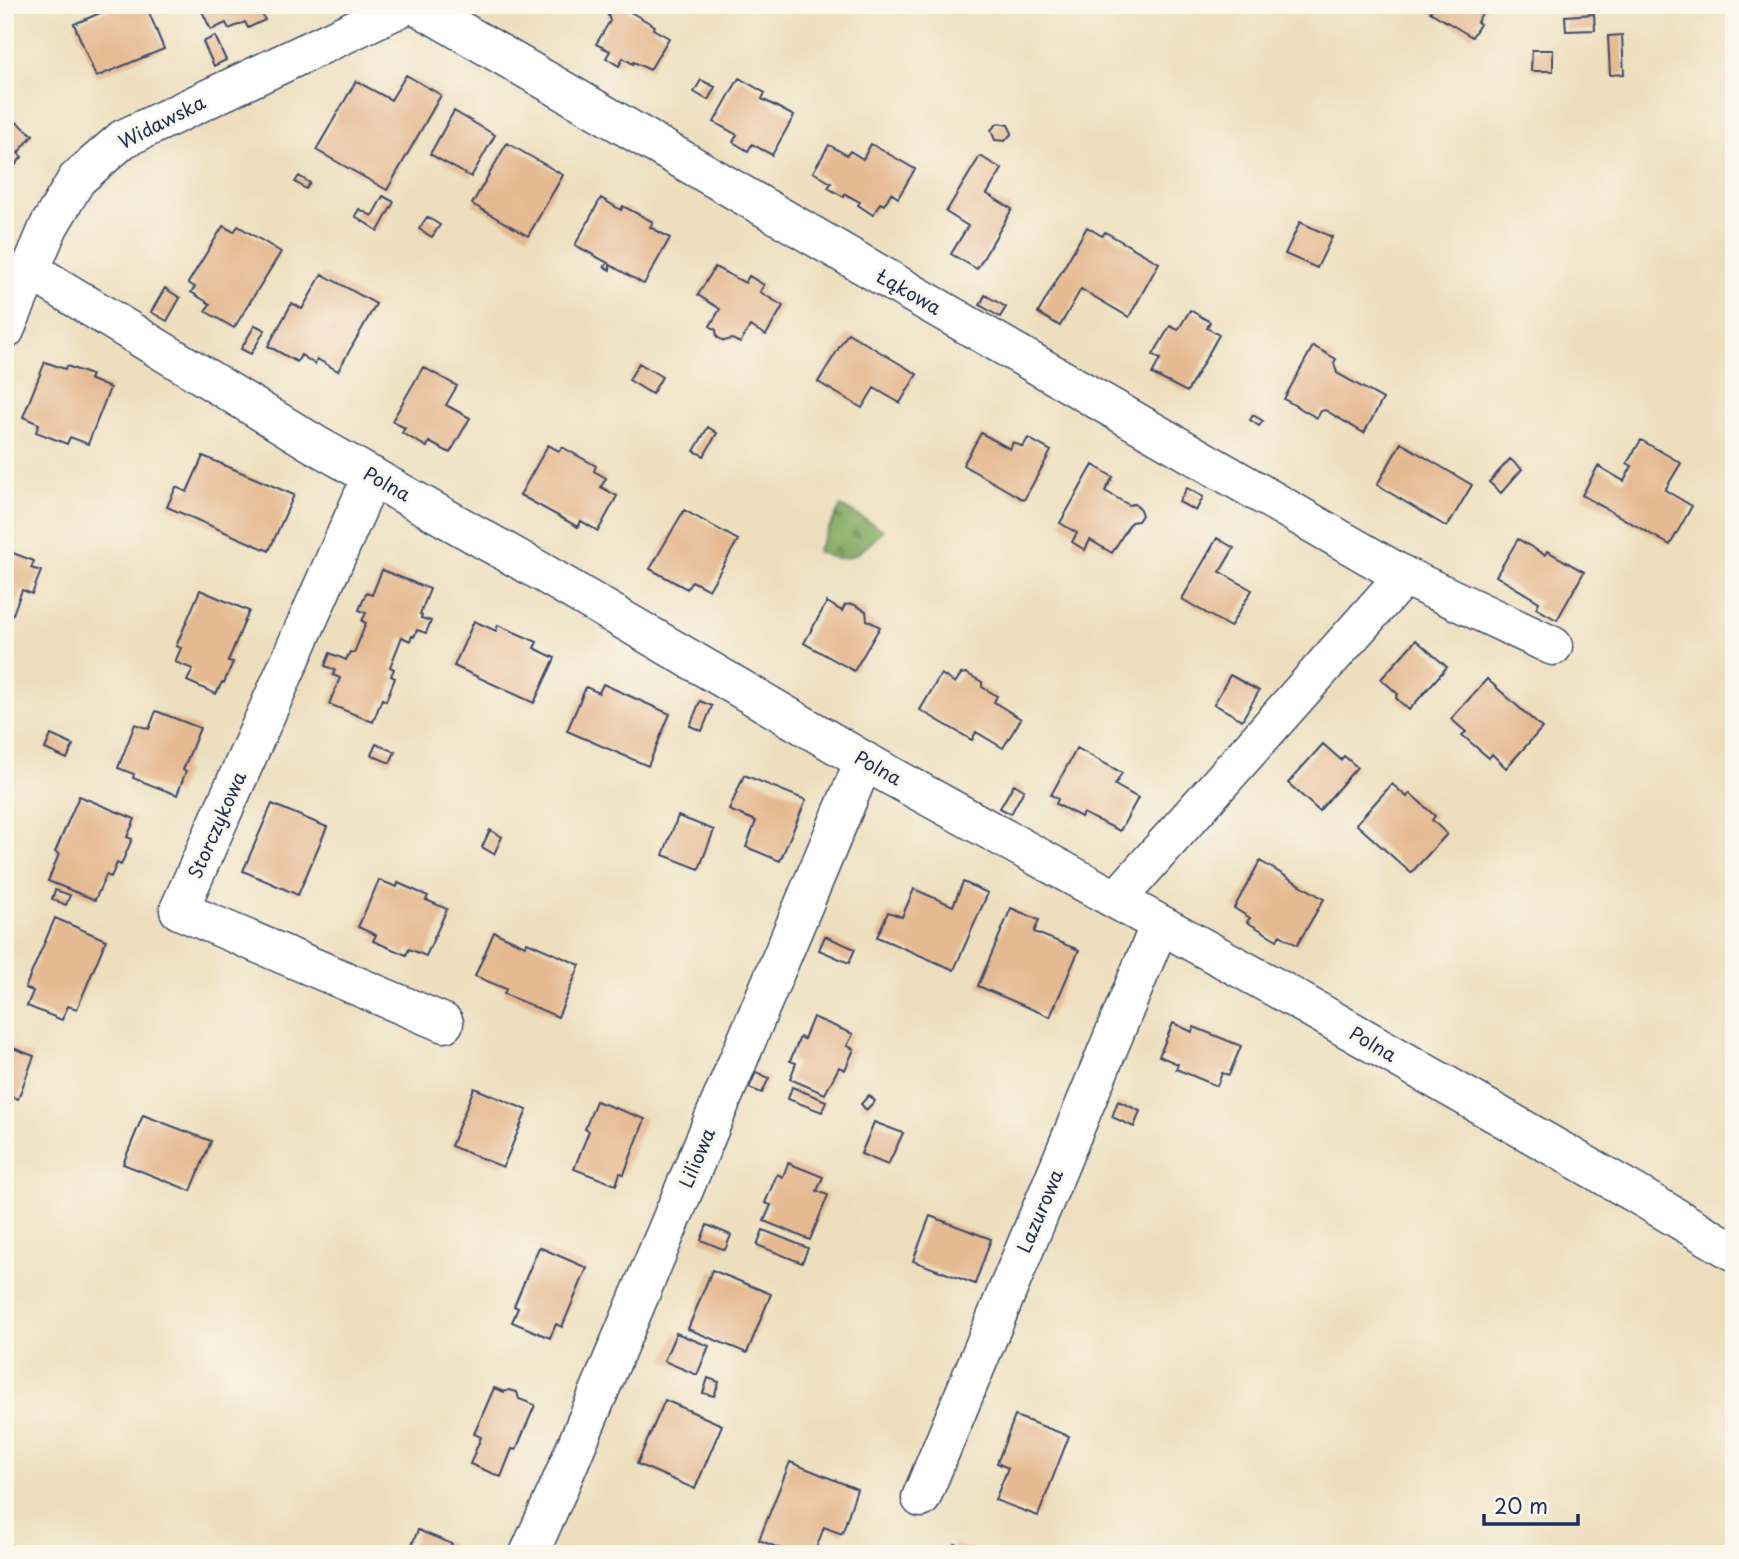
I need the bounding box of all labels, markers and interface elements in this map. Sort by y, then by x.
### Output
street label: Widawska [113,87,210,155]
street label: Łąkowa [871,261,947,321]
street label: Polna [359,459,416,508]
street label: Polna [850,743,907,792]
street label: Storczykowa [180,766,252,883]
street label: Polna [1345,1018,1402,1068]
street label: Liliowa [671,1123,721,1192]
street label: Lazurowa [1009,1164,1069,1257]
scale bar [1484,1482,1578,1526]
text: 20 m [1494,1489,1548,1521]

